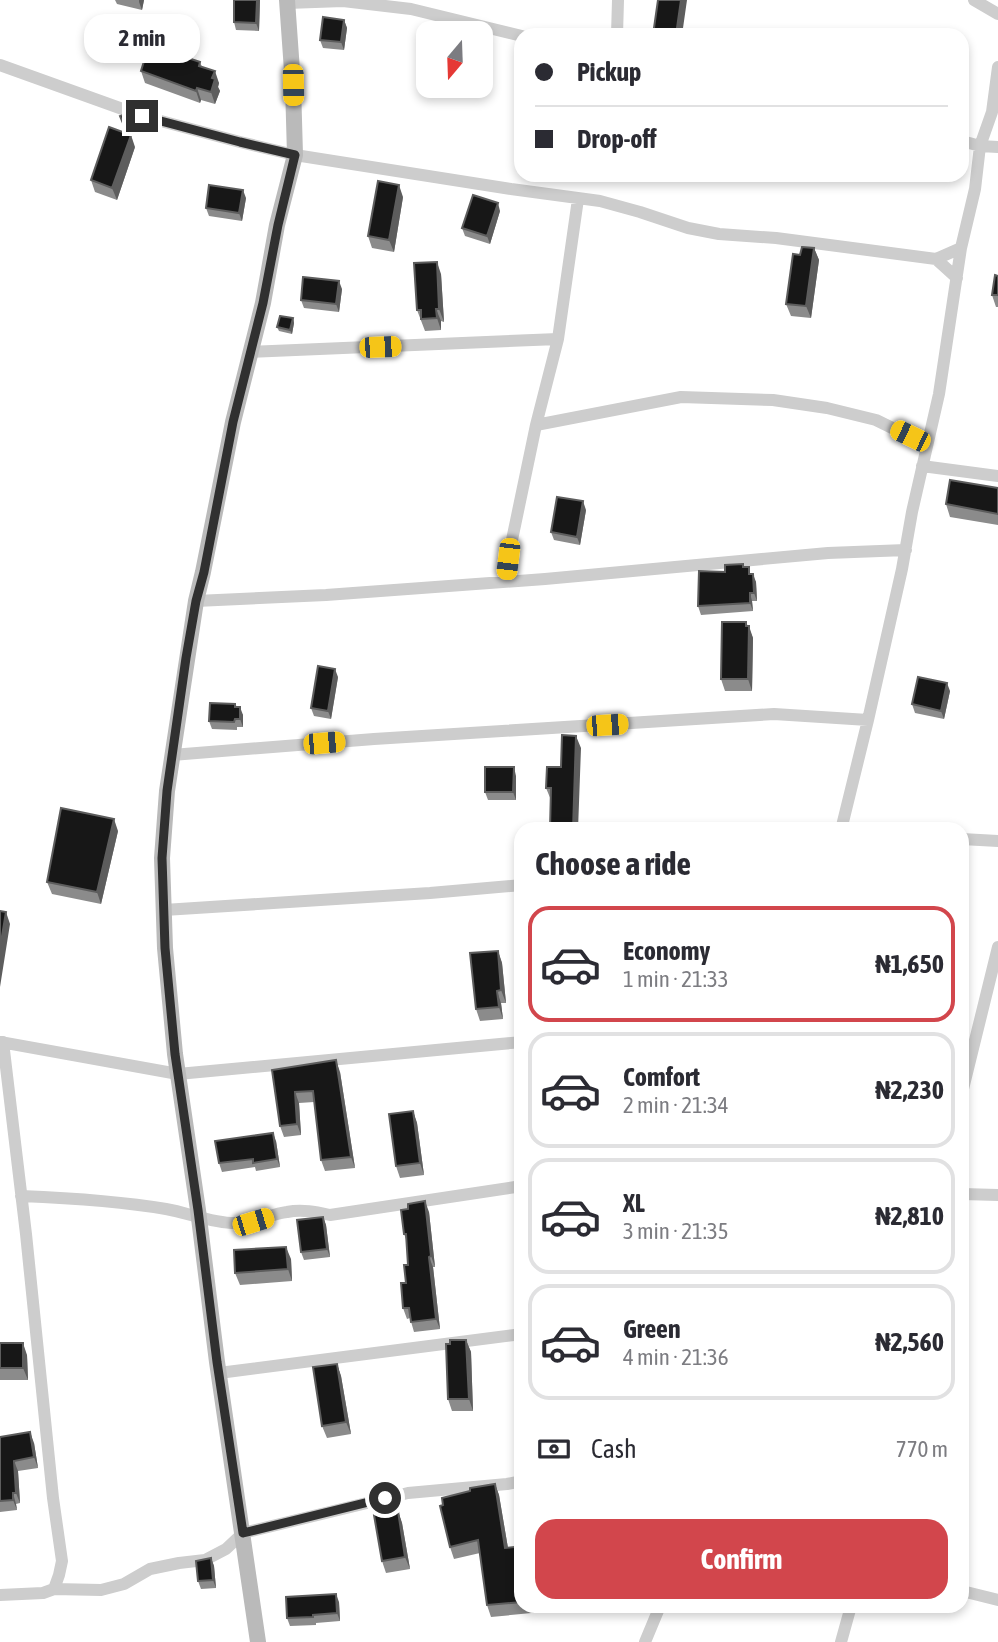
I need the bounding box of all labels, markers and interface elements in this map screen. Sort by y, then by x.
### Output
callout: 2 min [84,15,200,64]
north arrow [416,21,494,98]
map controls [416,21,493,98]
text: 2 min [119,25,165,51]
text: Pickup [577,57,641,87]
car [283,64,304,106]
route end [126,100,158,132]
text: Drop-off [577,124,657,154]
car [359,336,402,358]
car [887,417,934,455]
car [496,537,521,581]
car [586,713,629,737]
car [303,731,346,755]
text: Choose a ride [535,845,691,882]
icon: car [539,933,602,996]
text: Economy [623,936,710,966]
text: ₦1,650 [875,949,944,979]
text: 1 min · 21:33 [623,966,729,992]
icon: car [539,1059,602,1122]
text: Comfort [623,1062,700,1092]
text: ₦2,230 [875,1075,944,1105]
text: 2 min · 21:34 [623,1092,729,1118]
icon: car [539,1185,602,1248]
text: XL [623,1188,645,1218]
text: ₦2,810 [875,1201,944,1231]
car [230,1206,277,1238]
text: 3 min · 21:35 [623,1218,729,1244]
icon: car [539,1311,602,1374]
text: Green [623,1314,681,1344]
text: ₦2,560 [875,1327,944,1357]
text: 4 min · 21:36 [623,1344,729,1370]
icon: cash [535,1430,573,1468]
text: Cash [591,1434,637,1464]
text: 770 m [896,1436,948,1462]
route start [369,1482,401,1514]
button: Confirm [535,1519,948,1599]

